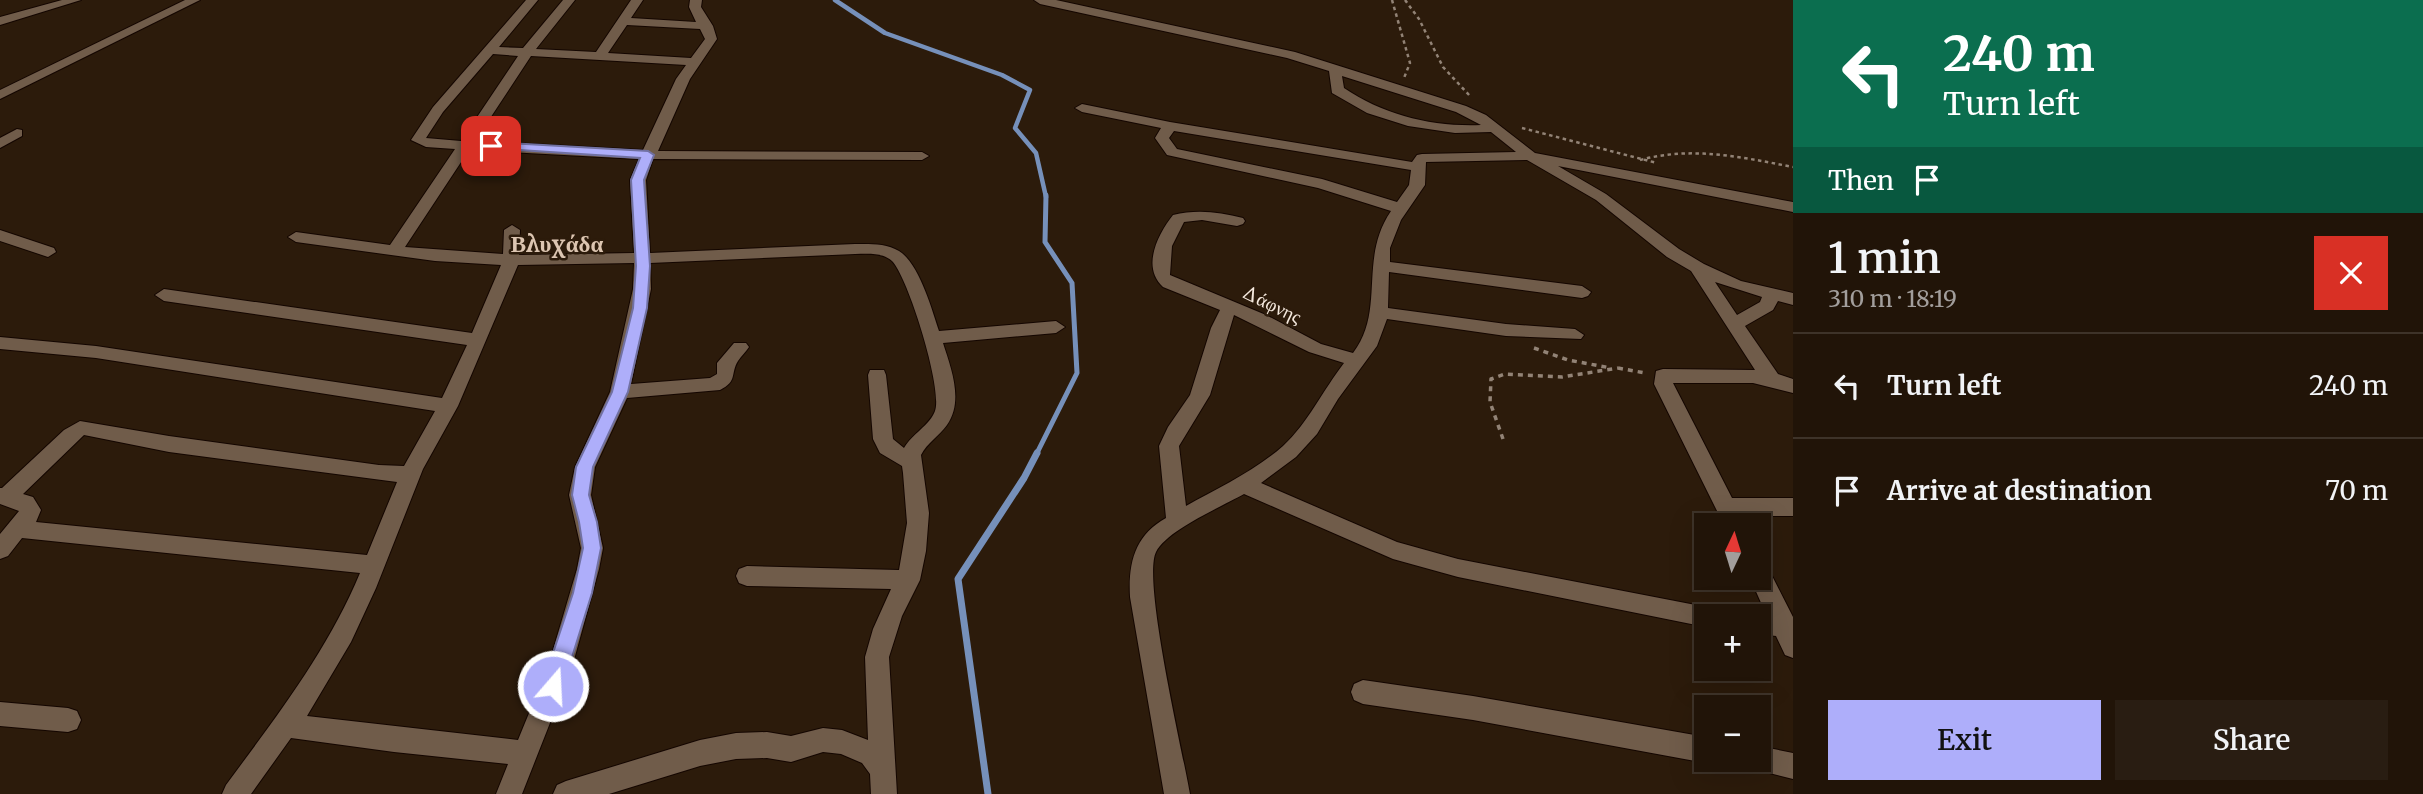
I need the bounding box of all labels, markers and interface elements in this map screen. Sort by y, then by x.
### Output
text: 240 m [1943,23,2095,84]
icon: left [1828,28,1919,119]
text: Turn left [1943,84,2080,124]
pin [461,116,521,176]
icon: arrive [472,127,510,165]
icon: arrive [1908,161,1946,199]
text: Then [1828,164,1894,197]
district label: Βλυχάδα [511,229,604,258]
text: 1 min [1828,232,1941,284]
button: close [2314,236,2388,310]
street label: Δάφνης [1238,279,1306,329]
text: 310 m · 18:19 [1828,284,1957,313]
icon: left [1828,367,1866,405]
text: Turn left [1887,369,2001,402]
text: 240 m [2309,369,2388,402]
icon: arrive [1828,472,1866,510]
text: Arrive at destination [1887,474,2152,507]
text: 70 m [2325,474,2388,507]
north arrow [1694,513,1771,590]
map controls [1694,513,1771,772]
button: + [1694,604,1771,681]
position arrow [516,649,590,723]
button: − [1694,695,1771,772]
button: Exit [1828,700,2101,780]
button: Share [2115,700,2388,780]

